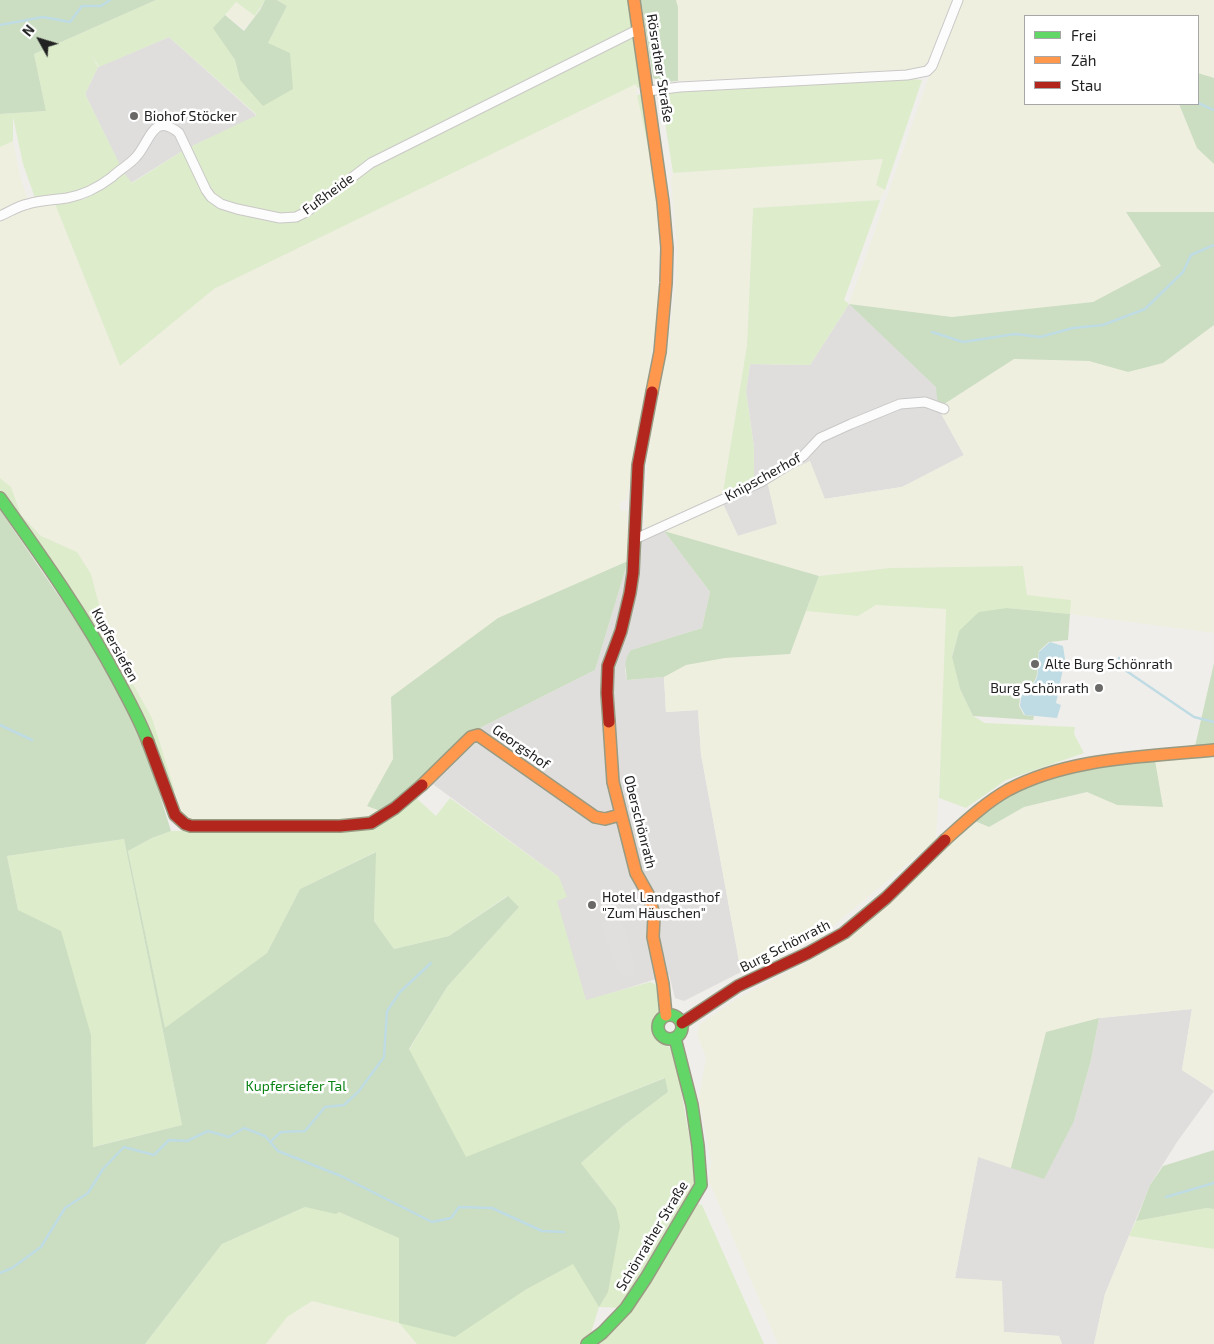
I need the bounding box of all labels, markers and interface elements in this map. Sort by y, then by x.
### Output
street label: Rösrather Straße [643,12,677,124]
north arrow [15,15,65,65]
legend [1024,15,1199,105]
text: N [18,21,38,40]
text: Frei [1071,26,1096,44]
text: Zäh [1071,51,1096,69]
text: Stau [1071,76,1102,94]
place label: Biohof Stöcker [144,108,237,124]
marker: Biohof Stöcker [128,110,140,122]
street label: Fußheide [299,170,357,218]
street label: Knipscherhof [722,449,804,505]
street label: Kupfersiefen [88,605,142,685]
place label: Alte Burg Schönrath [1045,656,1173,672]
marker: Alte Burg Schönrath [1029,658,1041,670]
place label: Burg Schönrath [990,680,1089,696]
marker: Burg Schönrath [1093,682,1105,694]
street label: Georgshof [489,721,553,773]
street label: Oberschönrath [620,774,660,870]
place label: Hotel Landgasthof "Zum Häuschen" [602,889,720,922]
marker: Hotel Landgasthof "Zum Häuschen" [586,899,598,911]
street label: Burg Schönrath [737,916,833,976]
park label: Kupfersiefer Tal [246,1078,346,1094]
street label: Schönrather Straße [613,1178,691,1294]

